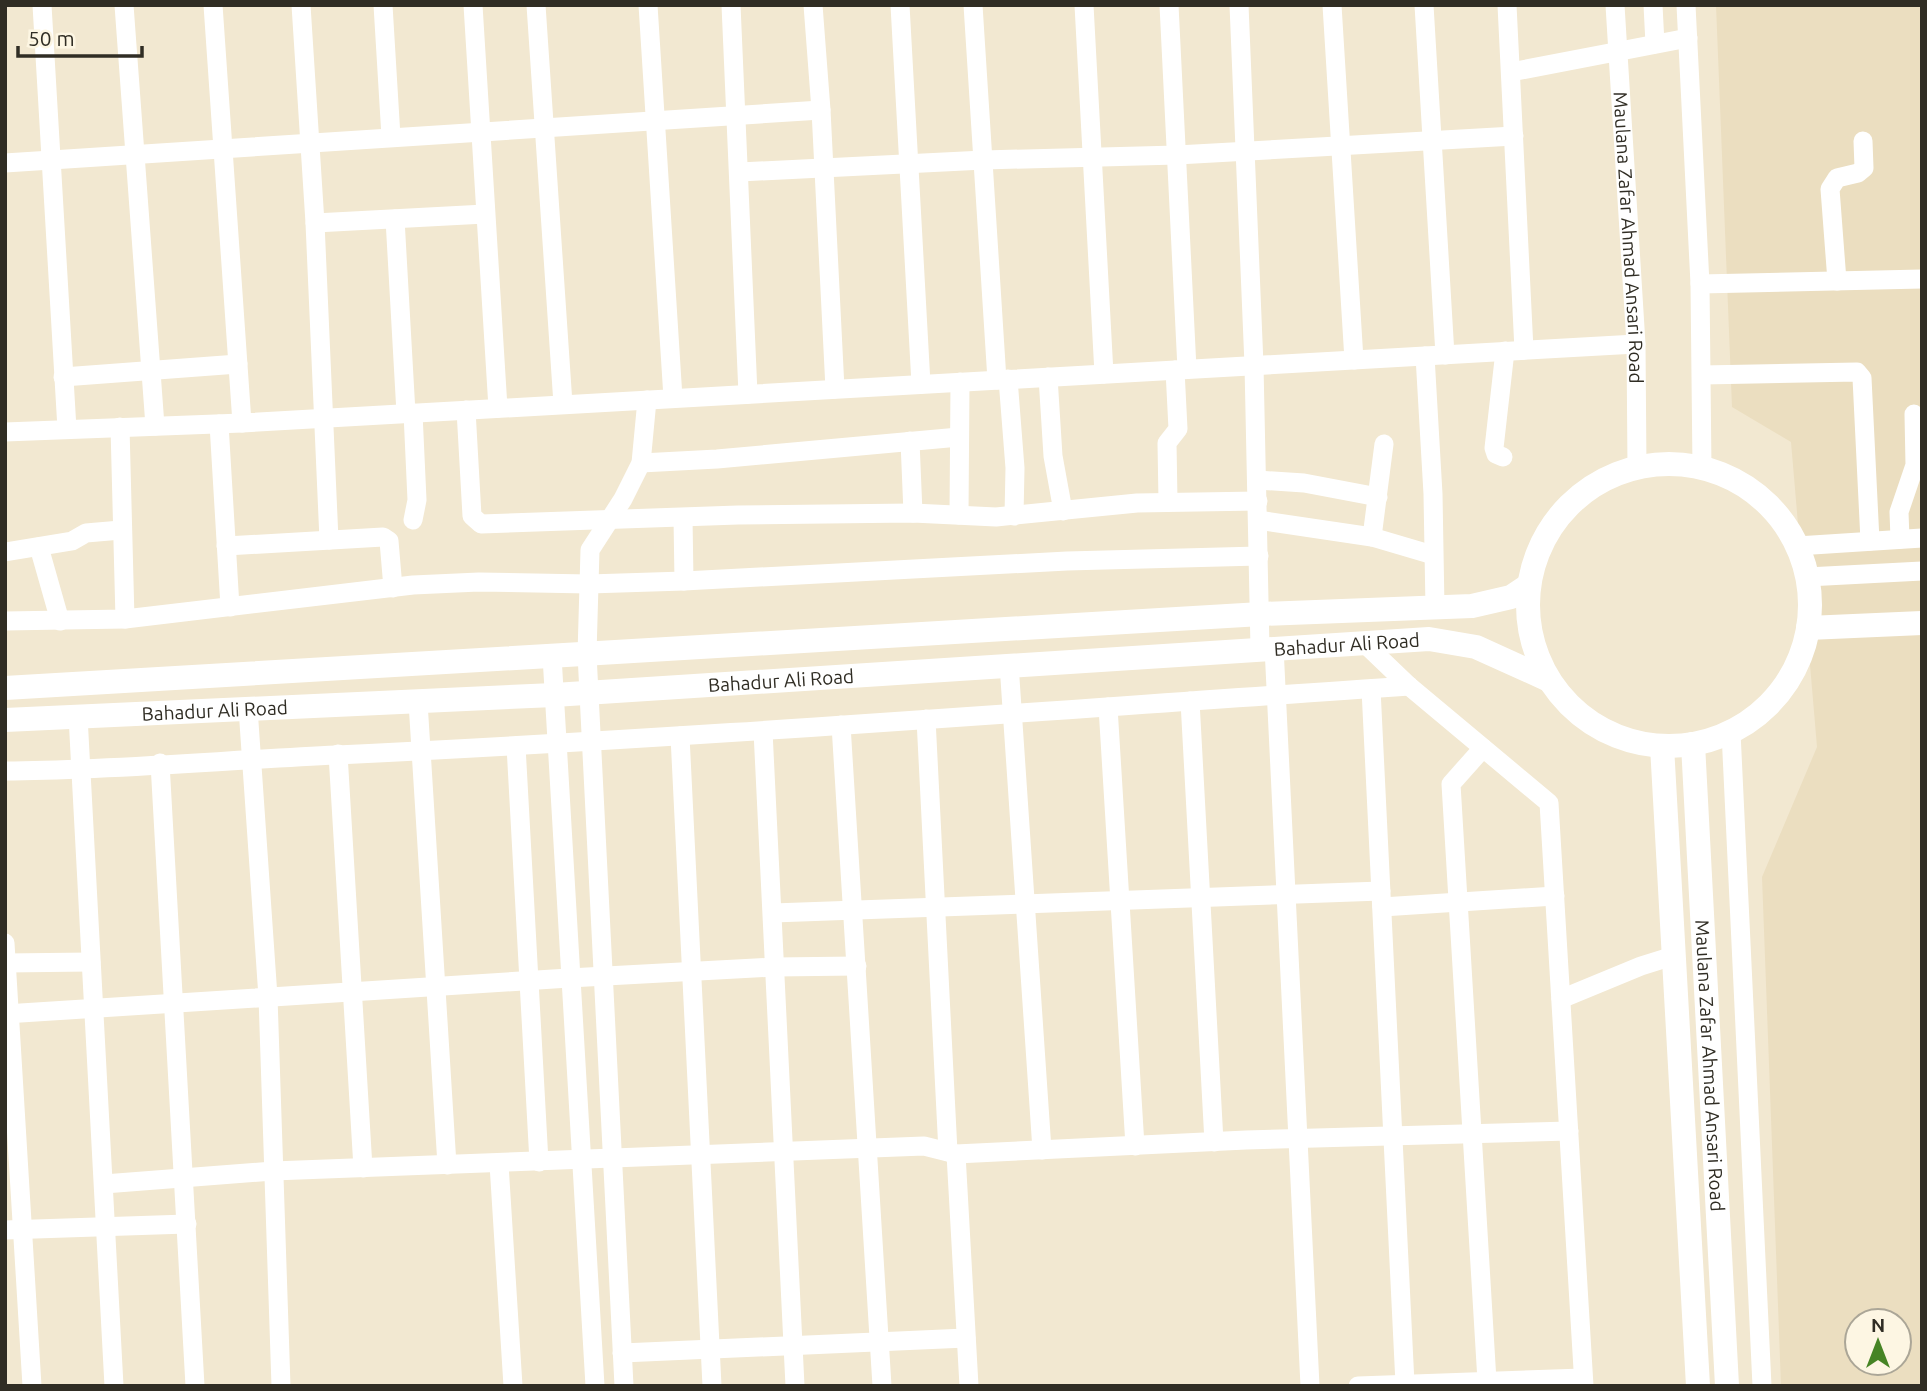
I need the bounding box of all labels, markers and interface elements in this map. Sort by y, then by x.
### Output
scale bar [18,14,142,58]
text: 50 m [28,26,75,50]
street label: Maulana Zafar Ahmad Ansari Road [1609,91,1647,384]
street label: Bahadur Ali Road [1273,629,1420,660]
street label: Bahadur Ali Road [707,665,855,696]
street label: Bahadur Ali Road [141,696,288,725]
street label: Maulana Zafar Ahmad Ansari Road [1691,919,1729,1212]
north arrow [1843,1307,1913,1377]
text: N [1871,1314,1885,1336]

